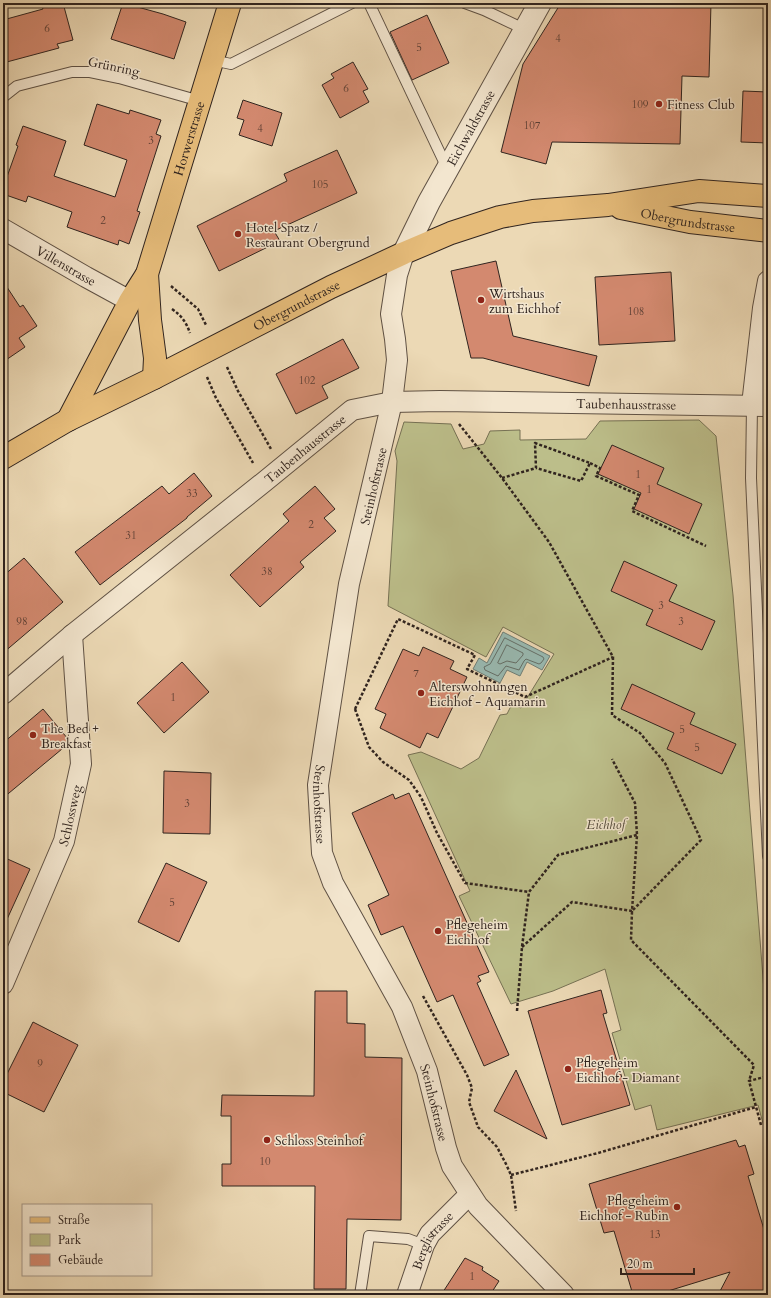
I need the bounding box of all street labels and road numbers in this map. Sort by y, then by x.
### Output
street label: Grünring [86,53,142,81]
street label: Eichwaldstrasse [443,87,500,169]
street label: Horwerstrasse [170,99,209,178]
street label: Obergrundstrasse [639,204,736,237]
street label: Villenstrasse [32,242,99,291]
street label: Obergrundstrasse [250,276,343,336]
street label: Taubenhausstrasse [576,395,677,415]
street label: Taubenhausstrasse [261,411,350,488]
street label: Steinhofstrasse [356,446,392,527]
street label: Steinhofstrasse [308,763,329,845]
street label: Schlossweg [55,782,86,849]
street label: Steinhofstrasse [415,1062,452,1144]
street label: Berglistrasse [408,1208,458,1272]

